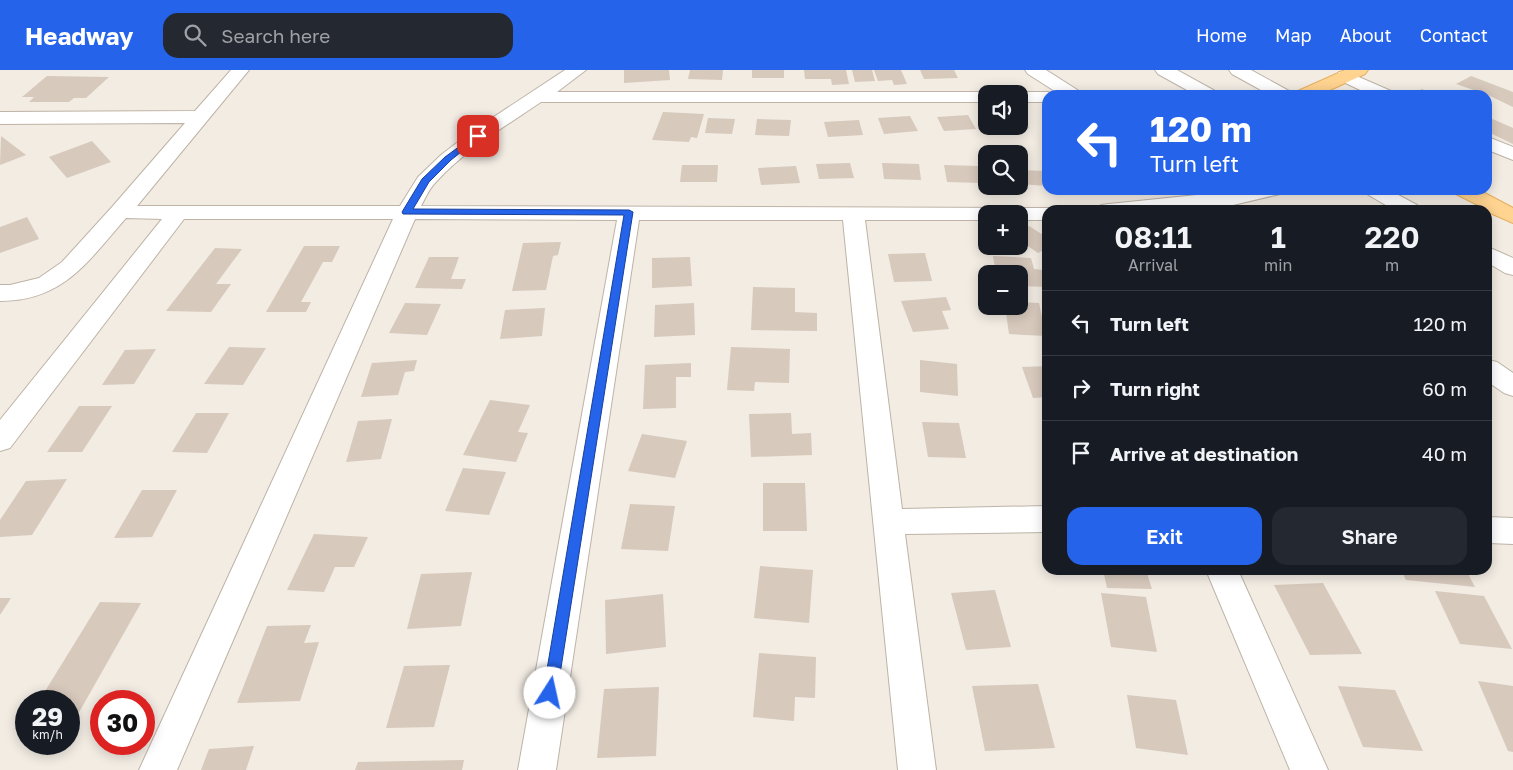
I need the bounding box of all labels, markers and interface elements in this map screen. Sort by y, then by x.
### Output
search box [163,13,513,58]
text: Headway [25,21,133,50]
icon: search [181,21,209,49]
text: Search here [221,24,330,47]
text: Home [1196,24,1247,46]
text: Map [1275,24,1312,46]
text: About [1340,24,1392,46]
text: Contact [1420,24,1488,46]
map controls [978,85,1028,315]
button: sound [978,85,1028,135]
text: 120 m [1150,108,1252,150]
icon: left [1067,110,1132,175]
pin [457,115,499,157]
icon: arrive [464,122,492,150]
button: search [978,145,1028,195]
text: Turn left [1150,150,1239,177]
button: + [978,205,1028,255]
text: 08:11 [1114,219,1192,255]
text: 1 [1271,219,1286,255]
text: 220 [1365,219,1420,255]
text: Arrival [1128,255,1178,275]
text: min [1264,255,1292,275]
text: m [1385,255,1399,275]
button: − [978,265,1028,315]
icon: left [1067,309,1095,337]
text: Turn left [1110,312,1189,335]
text: 120 m [1413,312,1467,335]
icon: right [1067,374,1095,402]
text: Turn right [1110,377,1200,400]
text: 60 m [1422,377,1467,400]
icon: arrive [1067,439,1095,467]
text: Arrive at destination [1110,442,1298,465]
text: 40 m [1422,442,1467,465]
button: Exit [1067,507,1262,565]
button: Share [1272,507,1467,565]
position arrow [523,666,575,718]
speed limit sign: 30 [90,690,155,755]
text: 29 [32,701,63,732]
text: km/h [32,727,63,742]

